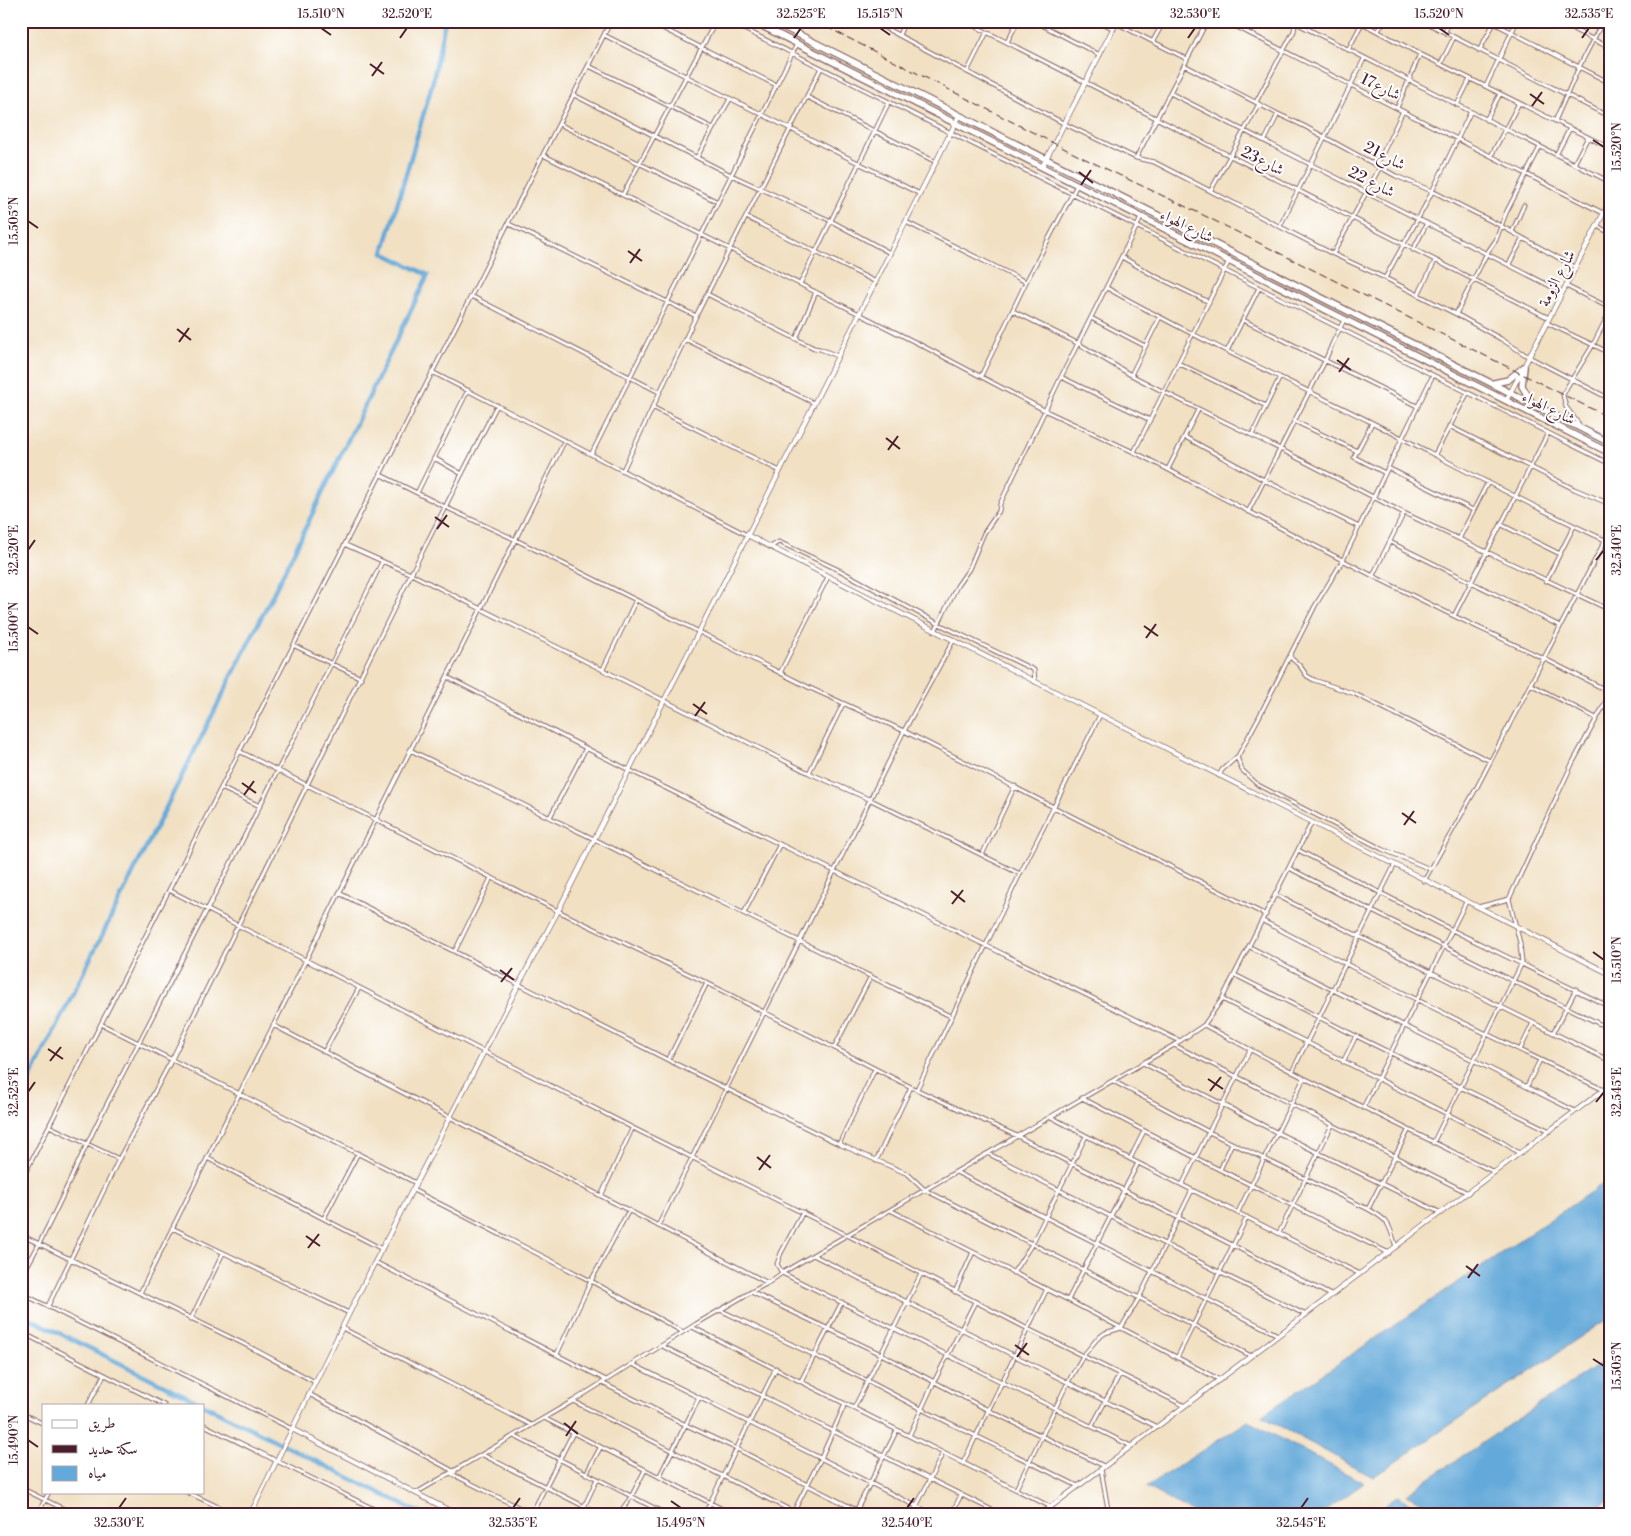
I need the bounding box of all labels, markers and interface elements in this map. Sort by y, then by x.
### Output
text: 15.510°N [297,7,345,22]
text: 32.520°E [382,7,432,22]
text: 32.525°E [777,7,825,22]
text: 15.515°N [857,7,903,22]
text: 32.530°E [1170,7,1220,22]
text: 15.520°N [1414,7,1464,22]
text: 32.535°E [1565,7,1613,22]
street label: شارع17 [1356,69,1404,108]
text: 15.520°N [1610,122,1625,172]
street label: شارع21 [1359,137,1409,177]
street label: شارع23 [1236,142,1287,183]
street label: شارع 22 [1344,162,1398,205]
text: 15.505°N [7,196,22,245]
street label: شارع الهواء [1155,204,1217,250]
street label: شارع الزومة [1534,247,1582,312]
street label: شارع الهواء [1517,386,1579,432]
text: 32.520°E [7,525,22,575]
text: 32.540°E [1610,525,1625,575]
text: 15.500°N [7,602,22,652]
text: 15.510°N [1610,936,1625,984]
text: 32.545°E [1610,1067,1625,1117]
text: 32.525°E [7,1068,22,1116]
text: 15.505°N [1610,1341,1625,1390]
legend [42,1404,205,1494]
text: طريق [88,1414,115,1433]
text: 15.490°N [7,1415,22,1465]
text: سكة حديد [88,1440,138,1459]
text: مياه [88,1464,106,1483]
text: 32.530°E [94,1516,144,1531]
text: 32.535°E [489,1516,537,1531]
text: 15.495°N [657,1516,705,1531]
text: 32.540°E [882,1516,932,1531]
text: 32.545°E [1276,1516,1326,1531]

